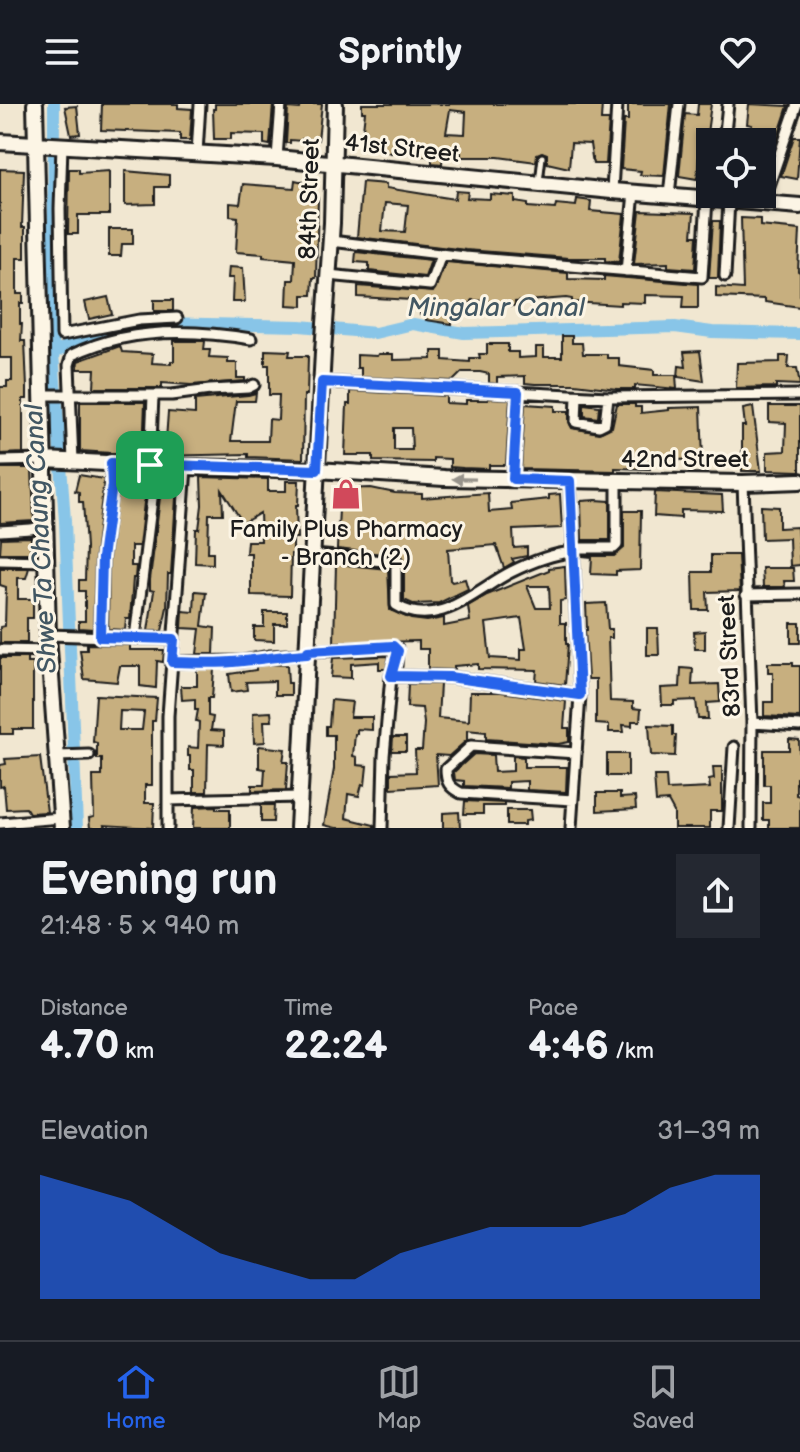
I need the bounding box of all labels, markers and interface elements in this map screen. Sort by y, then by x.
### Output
icon: menu [40,30,84,74]
icon: heart [716,30,760,74]
text: Sprintly [338,31,462,74]
street label: 41st Street [343,128,461,169]
map controls [696,128,776,208]
button: locate [696,128,776,208]
street label: 84th Street [293,137,326,260]
water label: Mingalar Canal [407,293,586,324]
water label: Shwe Ta Chaung Canal [19,402,64,674]
pin [116,431,184,499]
icon: arrive [128,443,172,487]
street label: 42nd Street [621,445,750,474]
one-way arrow [451,472,476,485]
shop icon: Family Plus Pharmacy - Branch (2) [329,477,363,511]
place label: Family Plus Pharmacy - Branch (2) [229,515,463,572]
street label: 83rd Street [712,593,747,718]
text: Evening run [40,854,277,907]
button: share [676,854,760,938]
text: 21:48 · 5 × 940 m [40,911,239,942]
text: Distance [40,995,128,1022]
text: Time [284,995,333,1022]
text: Pace [528,995,578,1022]
text: 4.70 [40,1022,119,1070]
text: 22:24 [284,1022,387,1070]
text: 4:46 [528,1022,609,1070]
text: km [119,1038,154,1065]
text: /km [609,1038,654,1065]
text: Elevation [40,1116,148,1147]
text: 31–39 m [657,1116,760,1147]
tab: Home [106,1360,166,1435]
tab: Map [377,1360,421,1435]
tab: Saved [633,1360,694,1435]

